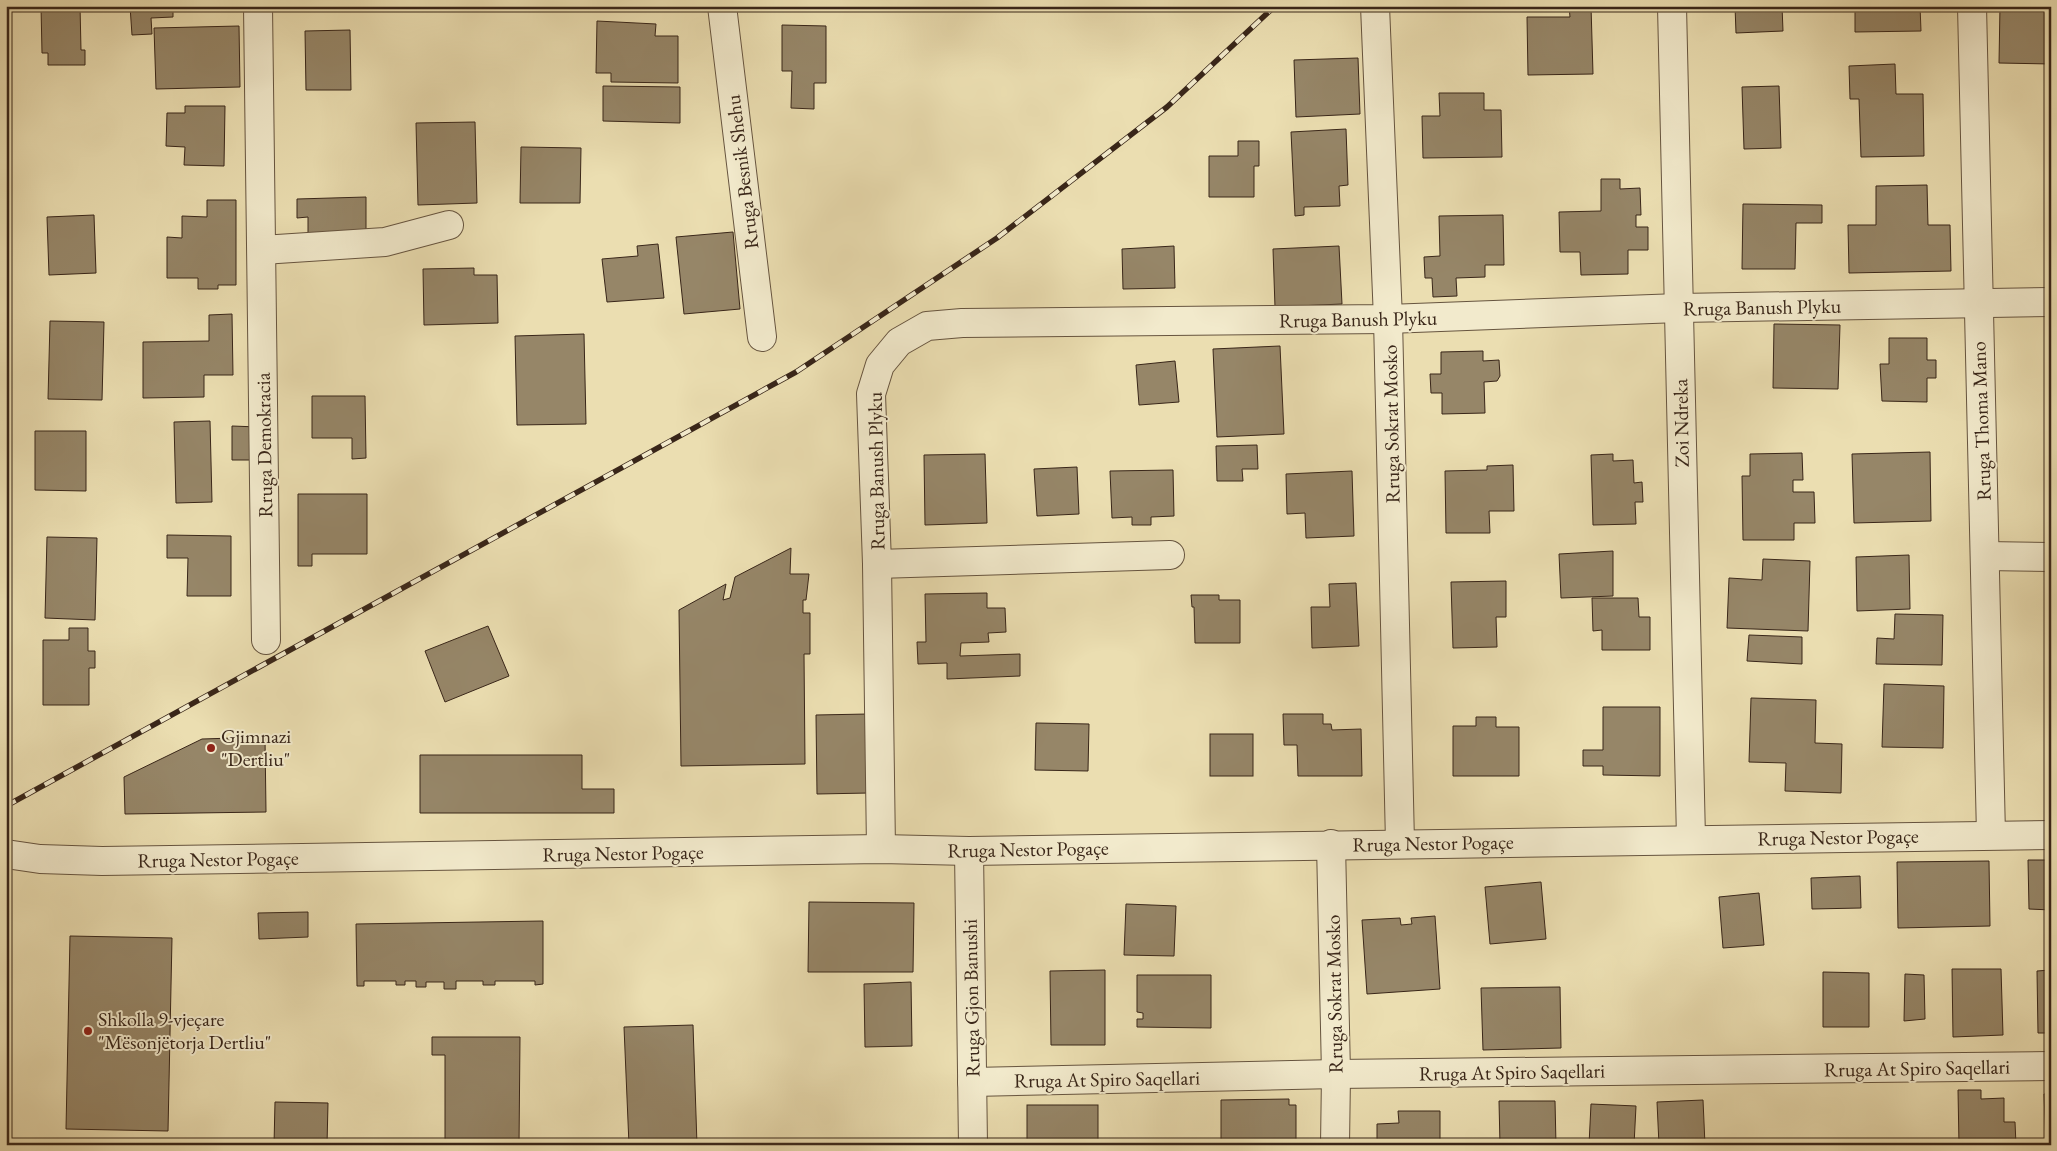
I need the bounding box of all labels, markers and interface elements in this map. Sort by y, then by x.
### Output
street label: Rruga Besnik Shehu [720,93,764,251]
street label: Rruga Banush Plyku [1683,293,1842,321]
street label: Rruga Banush Plyku [1279,305,1438,333]
street label: Rruga Thoma Mano [1965,341,1997,501]
street label: Rruga Sokrat Mosko [1377,344,1405,504]
street label: Rruga Demokracia [250,372,278,518]
street label: Zoi Ndreka [1667,378,1695,468]
street label: Rruga Banush Plyku [862,391,890,550]
place label: Gjimnazi "Dertliu" [221,723,291,772]
marker: Gjimnazi "Dertliu" [205,742,217,754]
street label: Rruga Nestor Pogaçe [1757,823,1919,851]
street label: Rruga Nestor Pogaçe [1352,829,1514,857]
street label: Rruga Nestor Pogaçe [947,835,1109,863]
street label: Rruga Nestor Pogaçe [542,839,704,867]
street label: Rruga Nestor Pogaçe [137,845,299,873]
street label: Rruga Sokrat Mosko [1320,914,1348,1074]
street label: Rruga Gjon Banushi [957,919,985,1077]
place label: Shkolla 9-vjeçare "Mësonjëtorja Dertliu" [98,1006,271,1055]
marker: Shkolla 9-vjeçare "Mësonjëtorja Dertliu" [82,1025,94,1037]
street label: Rruga At Spiro Saqellari [1824,1053,2010,1083]
street label: Rruga At Spiro Saqellari [1419,1057,1605,1087]
street label: Rruga At Spiro Saqellari [1014,1064,1200,1094]

